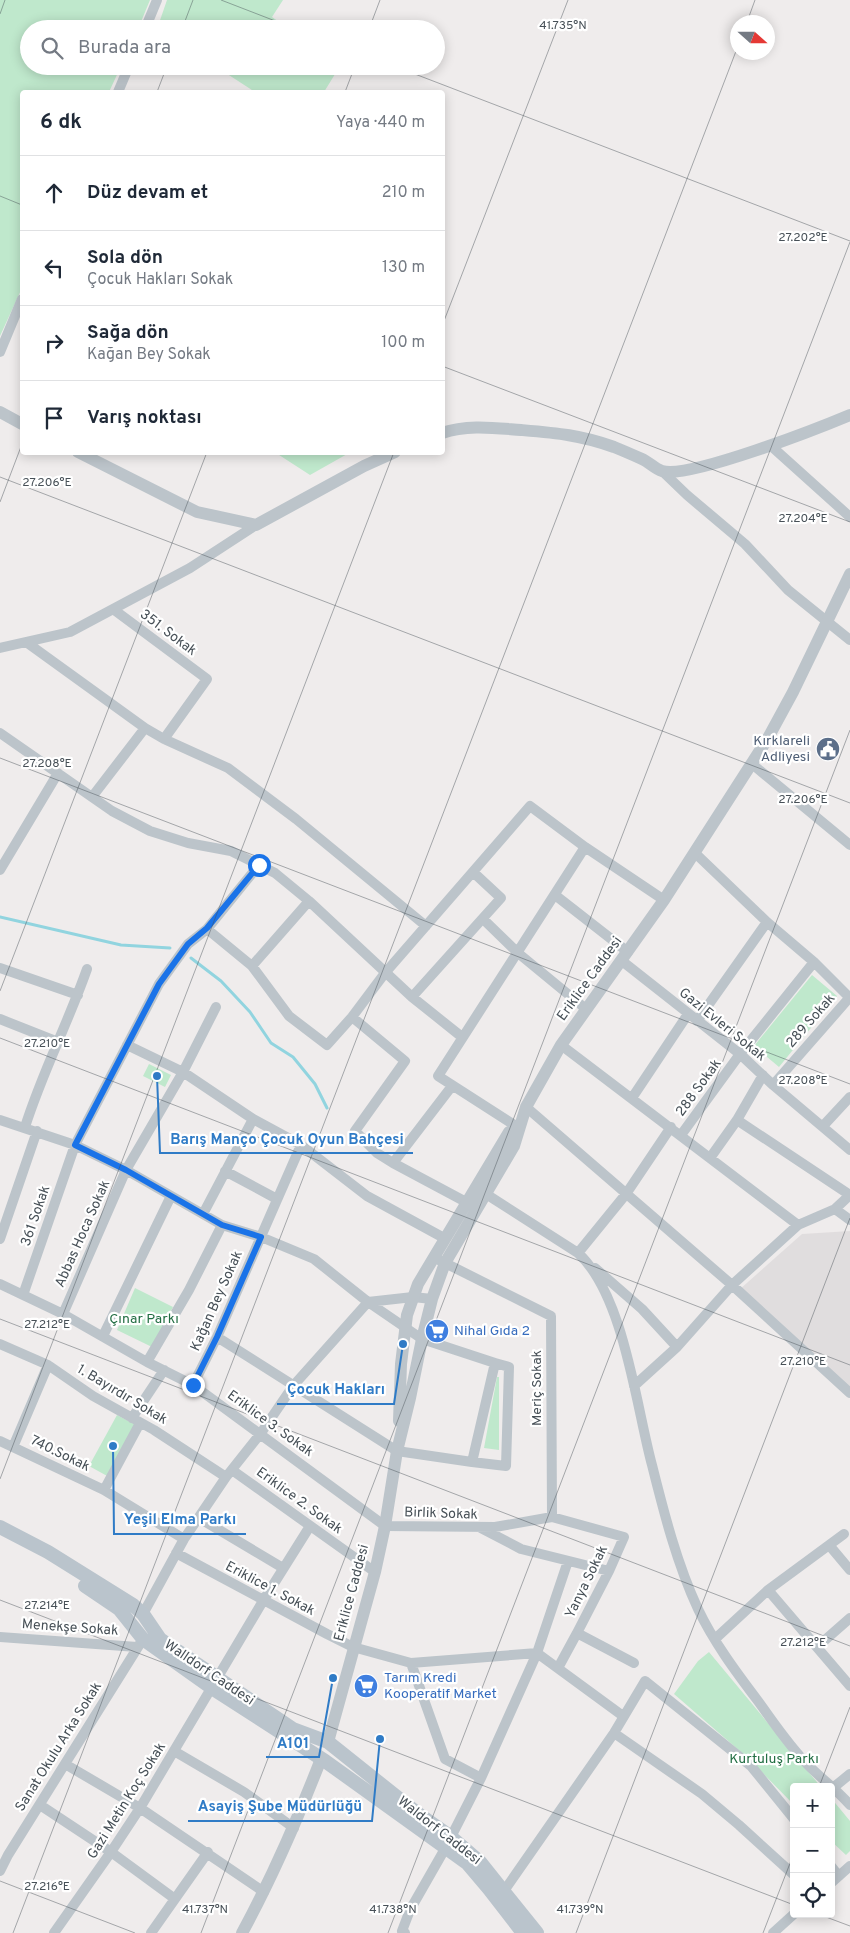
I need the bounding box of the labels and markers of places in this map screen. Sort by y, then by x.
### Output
place label: Kırklareli Adliyesi [753,733,810,766]
public building icon: Kırklareli Adliyesi [815,736,841,762]
callout: Barış Manço Çocuk Oyun Bahçesi [160,1123,413,1153]
supermarket icon: Nihal Gıda 2 [424,1318,450,1344]
place label: Nihal Gıda 2 [454,1323,530,1340]
callout: Çocuk Hakları [277,1374,394,1404]
callout: Yeşil Elma Parkı [114,1504,246,1534]
place label: Tarım Kredi Kooperatif Market [384,1670,497,1703]
supermarket icon: Tarım Kredi Kooperatif Market [353,1673,379,1699]
callout: A101 [266,1727,319,1757]
callout: Asayiş Şube Müdürlüğü [188,1791,372,1821]

